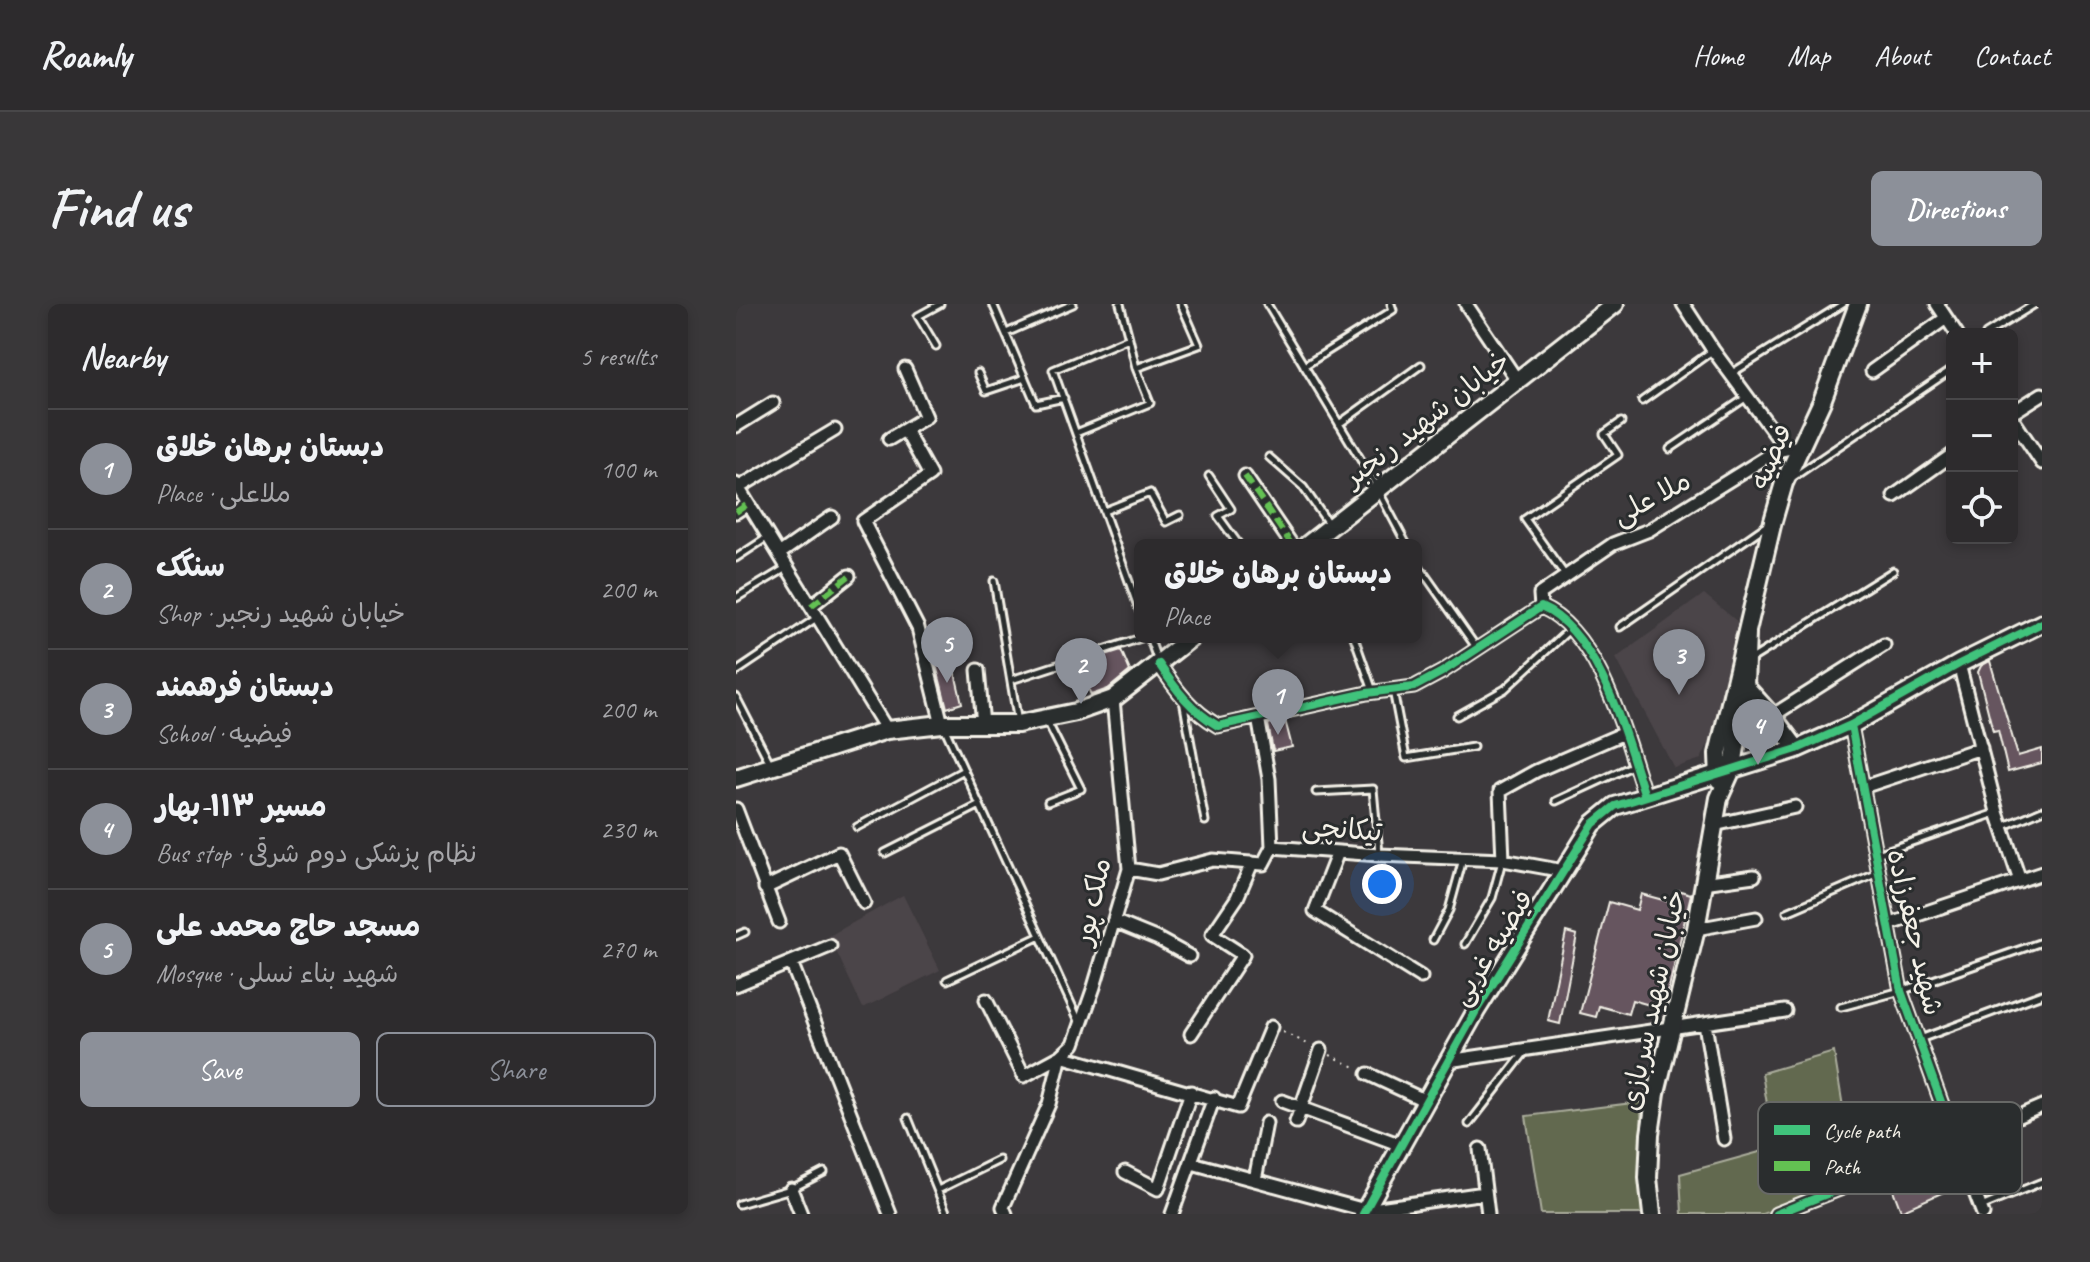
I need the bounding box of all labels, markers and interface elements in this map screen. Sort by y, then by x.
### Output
text: Roamly [40,32,131,79]
text: Home [1693,38,1743,73]
text: Map [1787,38,1830,73]
text: About [1874,38,1930,73]
text: Contact [1974,38,2050,73]
button: Directions [1871,171,2042,246]
text: Find us [48,173,188,244]
map controls [1946,328,2018,544]
button: + [1946,328,2018,400]
text: Nearby [80,335,166,378]
text: 5 results [580,340,656,373]
street label: خیابان شهید رنجبر [1334,342,1517,496]
button: − [1946,400,2018,472]
street label: فیضیه [1741,418,1799,494]
text: دبستان برهان خلاق [156,427,384,465]
text: 1 [100,453,112,486]
text: 100 m [600,453,656,486]
street label: ملا علی [1606,462,1696,533]
button: locate [1946,472,2018,544]
text: Place · ملاعلی [156,477,291,510]
popup [1134,539,1422,643]
text: سنگک [156,547,225,585]
text: دبستان برهان خلاق [1164,554,1392,592]
text: 2 [100,573,112,606]
text: 200 m [600,573,656,606]
text: Shop · خیابان شهید رنجبر [156,597,405,630]
text: Place [1164,600,1210,633]
pin: 5 [921,617,973,683]
pin: 3 [1653,629,1705,695]
pin: 2 [1055,638,1107,704]
text: دبستان فرهمند [156,667,334,705]
pin: 1 [1252,669,1304,735]
text: 3 [100,693,112,726]
text: 200 m [600,693,656,726]
pin: 4 [1732,699,1784,765]
text: School · فیضیه [156,717,293,750]
text: مسیر ۱۱۳-بهار [156,787,327,825]
street label: تیکانچی [1301,808,1384,849]
text: 4 [100,813,112,846]
text: 230 m [600,813,656,846]
text: Bus stop · نظام پزشکی دوم شرقی [156,837,477,870]
street label: شهید جعفرزاده [1879,845,1952,1019]
street label: ملک پور [1064,854,1119,950]
your location [1362,864,1402,904]
street label: فیضیه غربی [1442,883,1541,1012]
street label: خیابان شهید سربازی [1612,886,1693,1114]
text: مسجد حاج محمد علی [156,907,420,945]
text: 5 [100,933,112,966]
text: 270 m [600,933,656,966]
text: Mosque · شهید بناء نسلی [156,957,398,990]
button: Save [80,1032,360,1107]
button: Share [376,1032,656,1107]
legend [1758,1102,2022,1194]
text: Cycle path [1824,1117,1901,1145]
text: Path [1824,1153,1861,1181]

